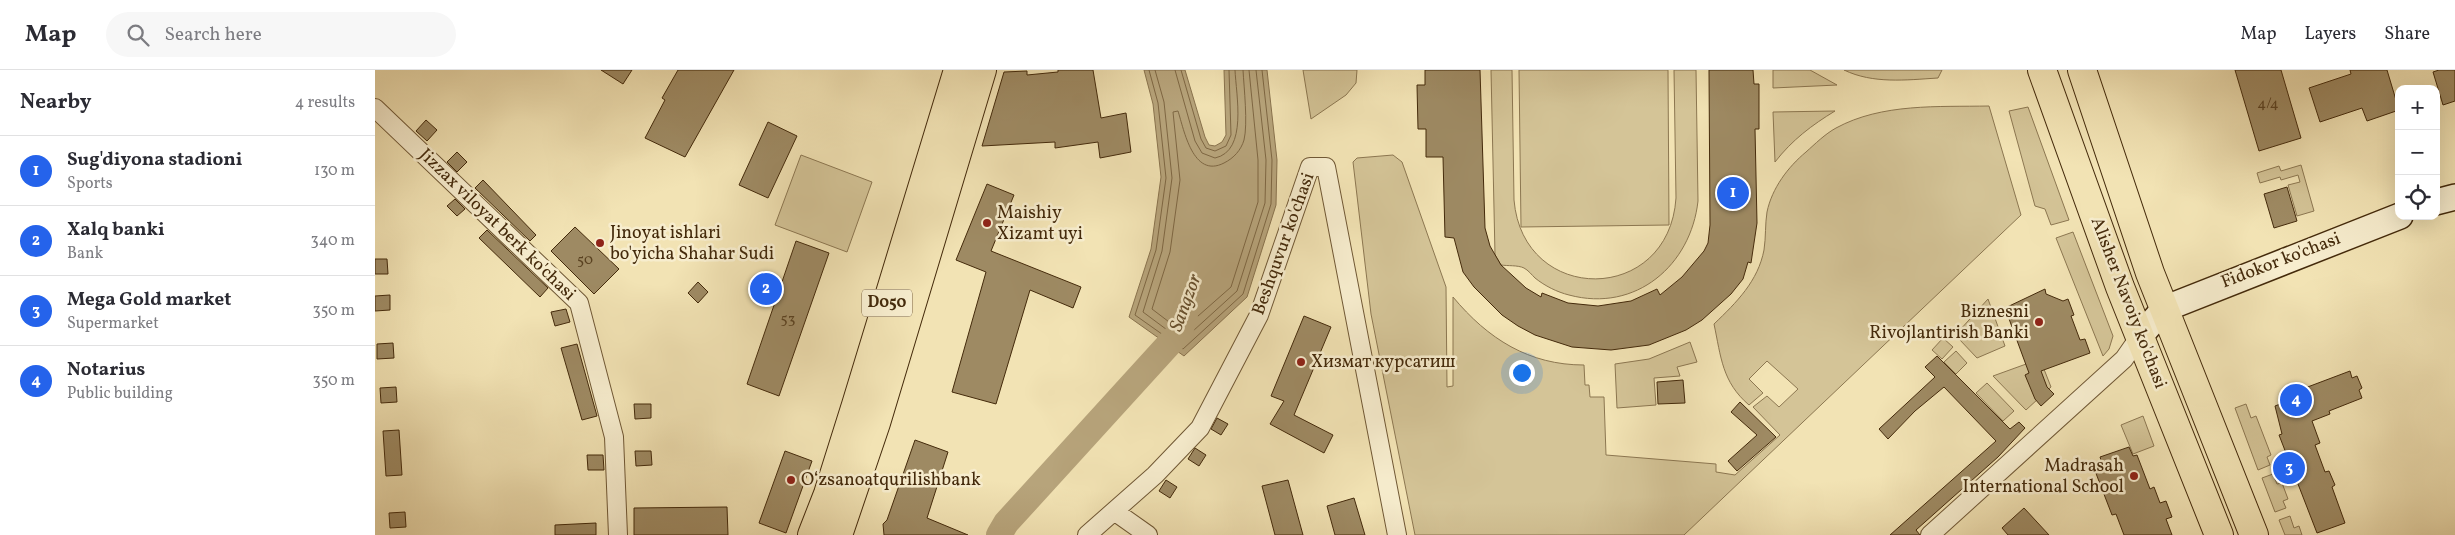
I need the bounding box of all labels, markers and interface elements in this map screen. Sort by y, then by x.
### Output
search box [106,12,456,57]
text: Map [25,18,76,52]
icon: search [124,21,152,49]
text: Search here [164,22,262,48]
text: Map [2240,22,2276,47]
text: Layers [2304,22,2356,47]
text: Share [2384,22,2430,47]
map controls [2395,85,2440,220]
button: + [2395,85,2440,130]
text: Nearby [20,88,91,117]
text: 4 results [295,92,355,114]
house number: 4/4 [2257,94,2279,115]
button: − [2395,130,2440,175]
street label: Jizzax viloyat berk ko'chasi [413,143,581,307]
text: Sug'diyona stadioni [67,147,242,173]
text: 1 [33,160,39,182]
text: 130 m [314,160,355,182]
street label: Beshquvur ko'chasi [1247,169,1321,319]
text: Sports [67,173,113,195]
pin: 1 [1717,174,1749,212]
button: locate [2395,175,2440,220]
place label: Maishiy Xizamt uyi [997,201,1083,247]
street label: Alisher Navoiy ko'chasi [2084,214,2172,392]
text: Xalq banki [67,217,165,243]
marker: Maishiy Xizamt uyi [981,217,993,229]
place label: Jinoyat ishlari bo'yicha Shahar Sudi [610,221,774,267]
street label: Fidokor ko'chasi [2218,227,2344,295]
text: 2 [32,230,40,252]
text: 340 m [311,230,355,252]
marker: Jinoyat ishlari bo'yicha Shahar Sudi [594,237,606,249]
text: Bank [67,243,103,265]
house number: 50 [577,250,593,271]
pin: 2 [750,270,782,308]
water label: Sangzor [1164,270,1209,335]
text: Mega Gold market [67,287,231,313]
road number: D050 [862,290,912,317]
text: 3 [32,300,40,322]
text: 350 m [312,300,355,322]
place label: Biznesni Rivojlantirish Banki [1869,300,2029,346]
house number: 53 [781,309,795,330]
text: Supermarket [67,313,159,335]
marker: Biznesni Rivojlantirish Banki [2033,316,2045,328]
place label: Хизмат курсатиш [1311,350,1456,375]
marker: Хизмат курсатиш [1295,356,1307,368]
text: Notarius [67,357,145,383]
your location [1509,360,1535,386]
text: 4 [31,370,41,392]
text: 350 m [312,370,355,392]
pin: 4 [2280,381,2312,419]
text: Public building [67,383,173,405]
pin: 3 [2273,449,2305,487]
place label: Madrasah International School [1963,454,2124,500]
place label: Oʻzsanoatqurilishbank [801,468,981,493]
marker: Madrasah International School [2128,470,2140,482]
marker: Oʻzsanoatqurilishbank [785,474,797,486]

